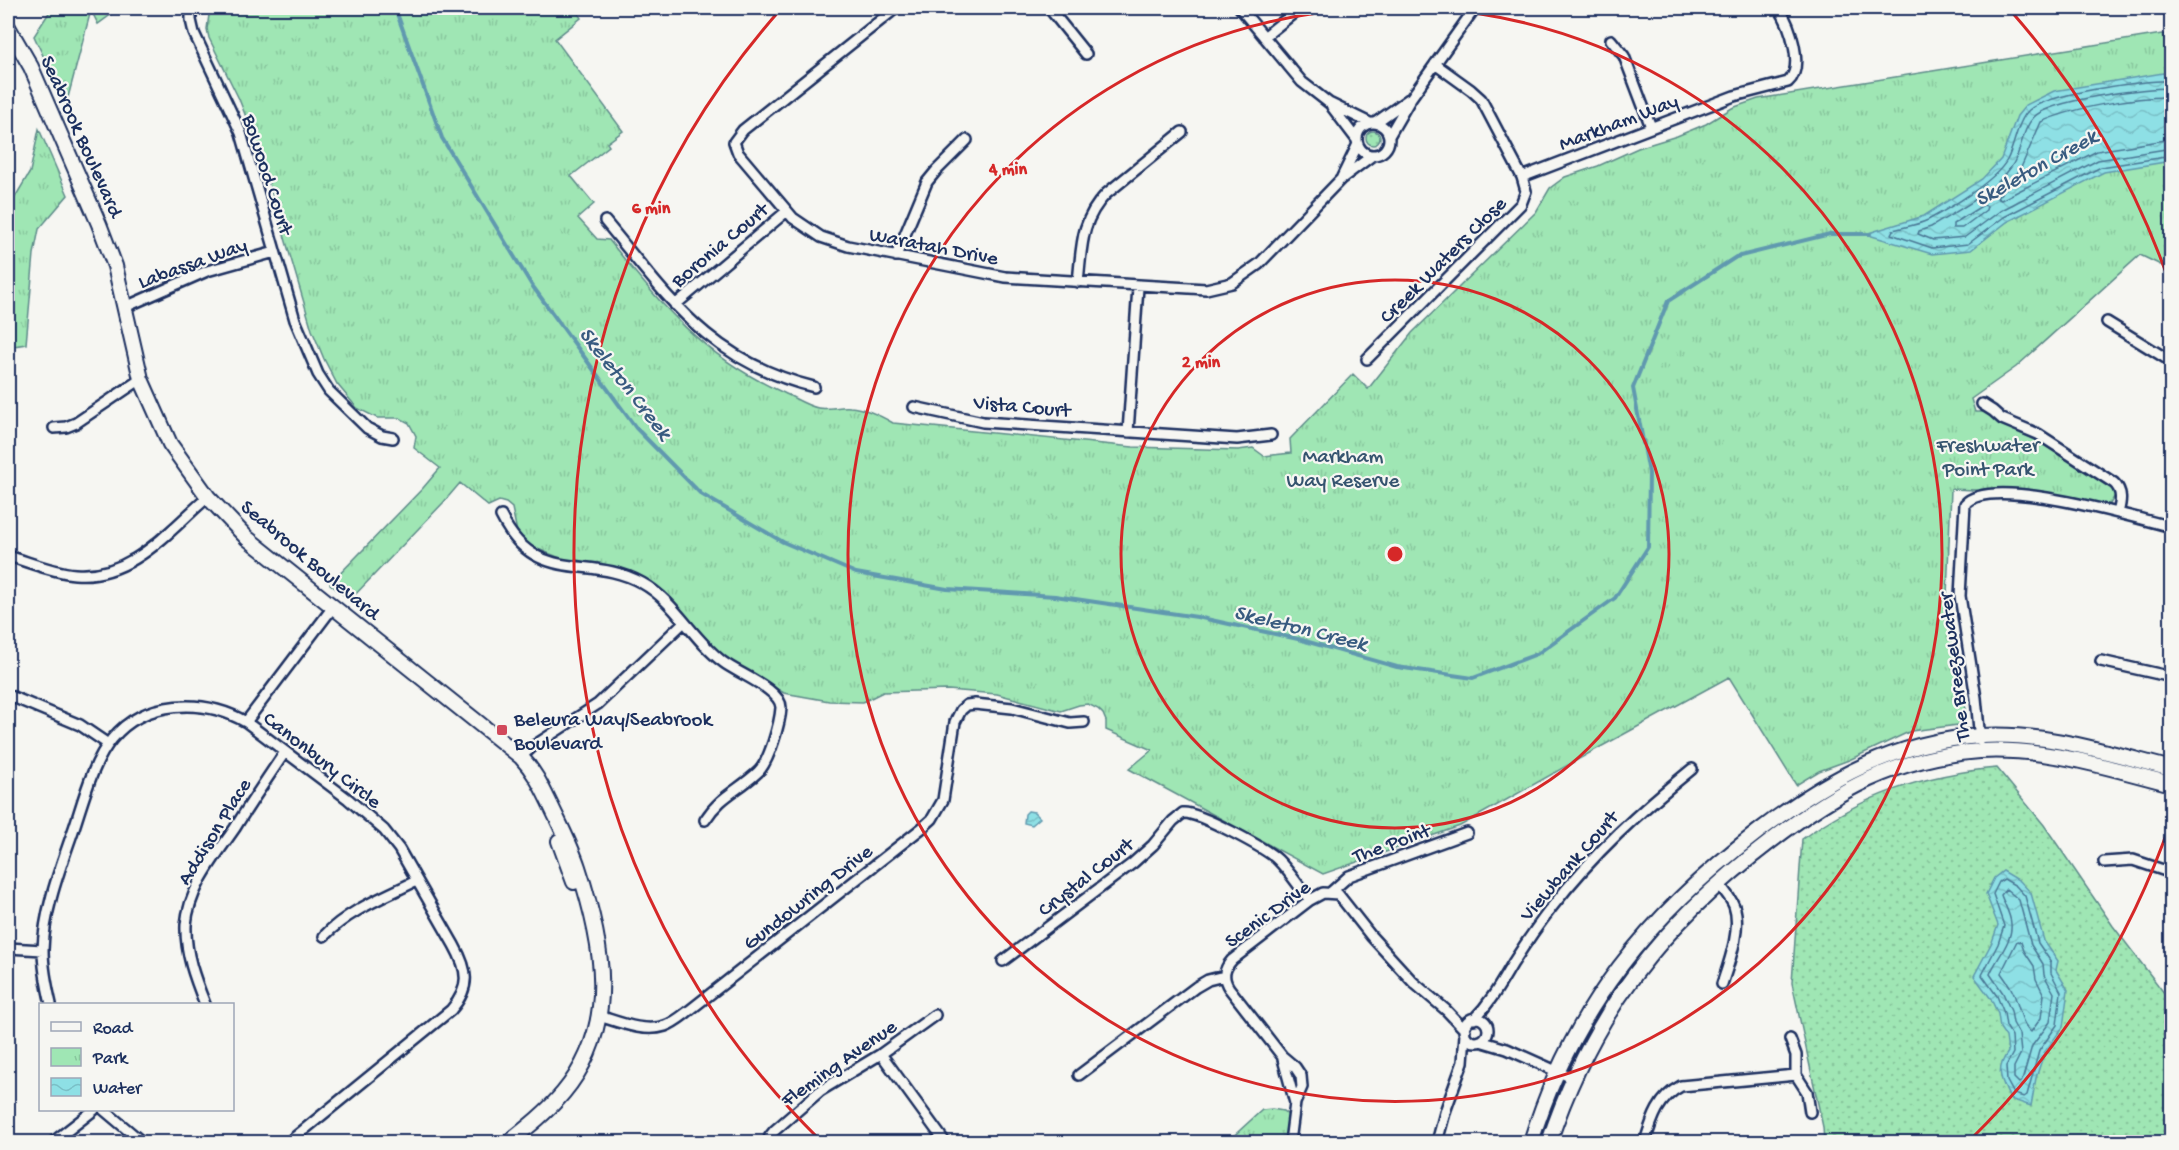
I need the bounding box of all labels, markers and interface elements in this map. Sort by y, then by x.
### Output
street label: Seabrook Boulevard [33,53,127,224]
street label: Markham Way [1556,90,1682,158]
street label: Bowood Court [234,111,298,241]
water label: Skeleton Creek [1971,124,2105,214]
text: 4 min [988,160,1027,181]
street label: Creek Waters Close [1376,192,1514,330]
street label: Boronia Court [667,197,777,295]
text: 6 min [632,199,671,220]
street label: Waratah Drive [867,224,1001,273]
street label: Labassa Way [135,234,251,297]
water label: Skeleton Creek [572,323,677,448]
text: 2 min [1182,353,1221,374]
street label: Vista Court [971,392,1074,425]
park label: Freshwater Point Park [1936,435,2041,484]
park label: Markham Way Reserve [1287,446,1401,495]
street label: Seabrook Boulevard [234,496,385,628]
centre of rings [1385,544,1405,564]
street label: The Breezewater [1935,589,1978,743]
water label: Skeleton Creek [1231,601,1371,659]
street label: Canonbury Circle [257,708,386,817]
place label: Beleura Way/Seabrook Boulevard [513,709,714,758]
marker: Beleura Way/Seabrook Boulevard [495,723,509,737]
street label: Addison Place [173,774,259,891]
street label: Viewbank Court [1515,805,1627,929]
street label: The Point [1349,819,1437,871]
street label: Crystal Court [1034,832,1142,924]
street label: Gundowring Drive [740,840,880,957]
street label: Scenic Drive [1221,876,1318,955]
legend [39,1003,234,1111]
street label: Fleming Avenue [776,1015,904,1115]
text: Road [93,1019,134,1040]
text: Park [92,1049,129,1070]
text: Water [93,1079,143,1100]

